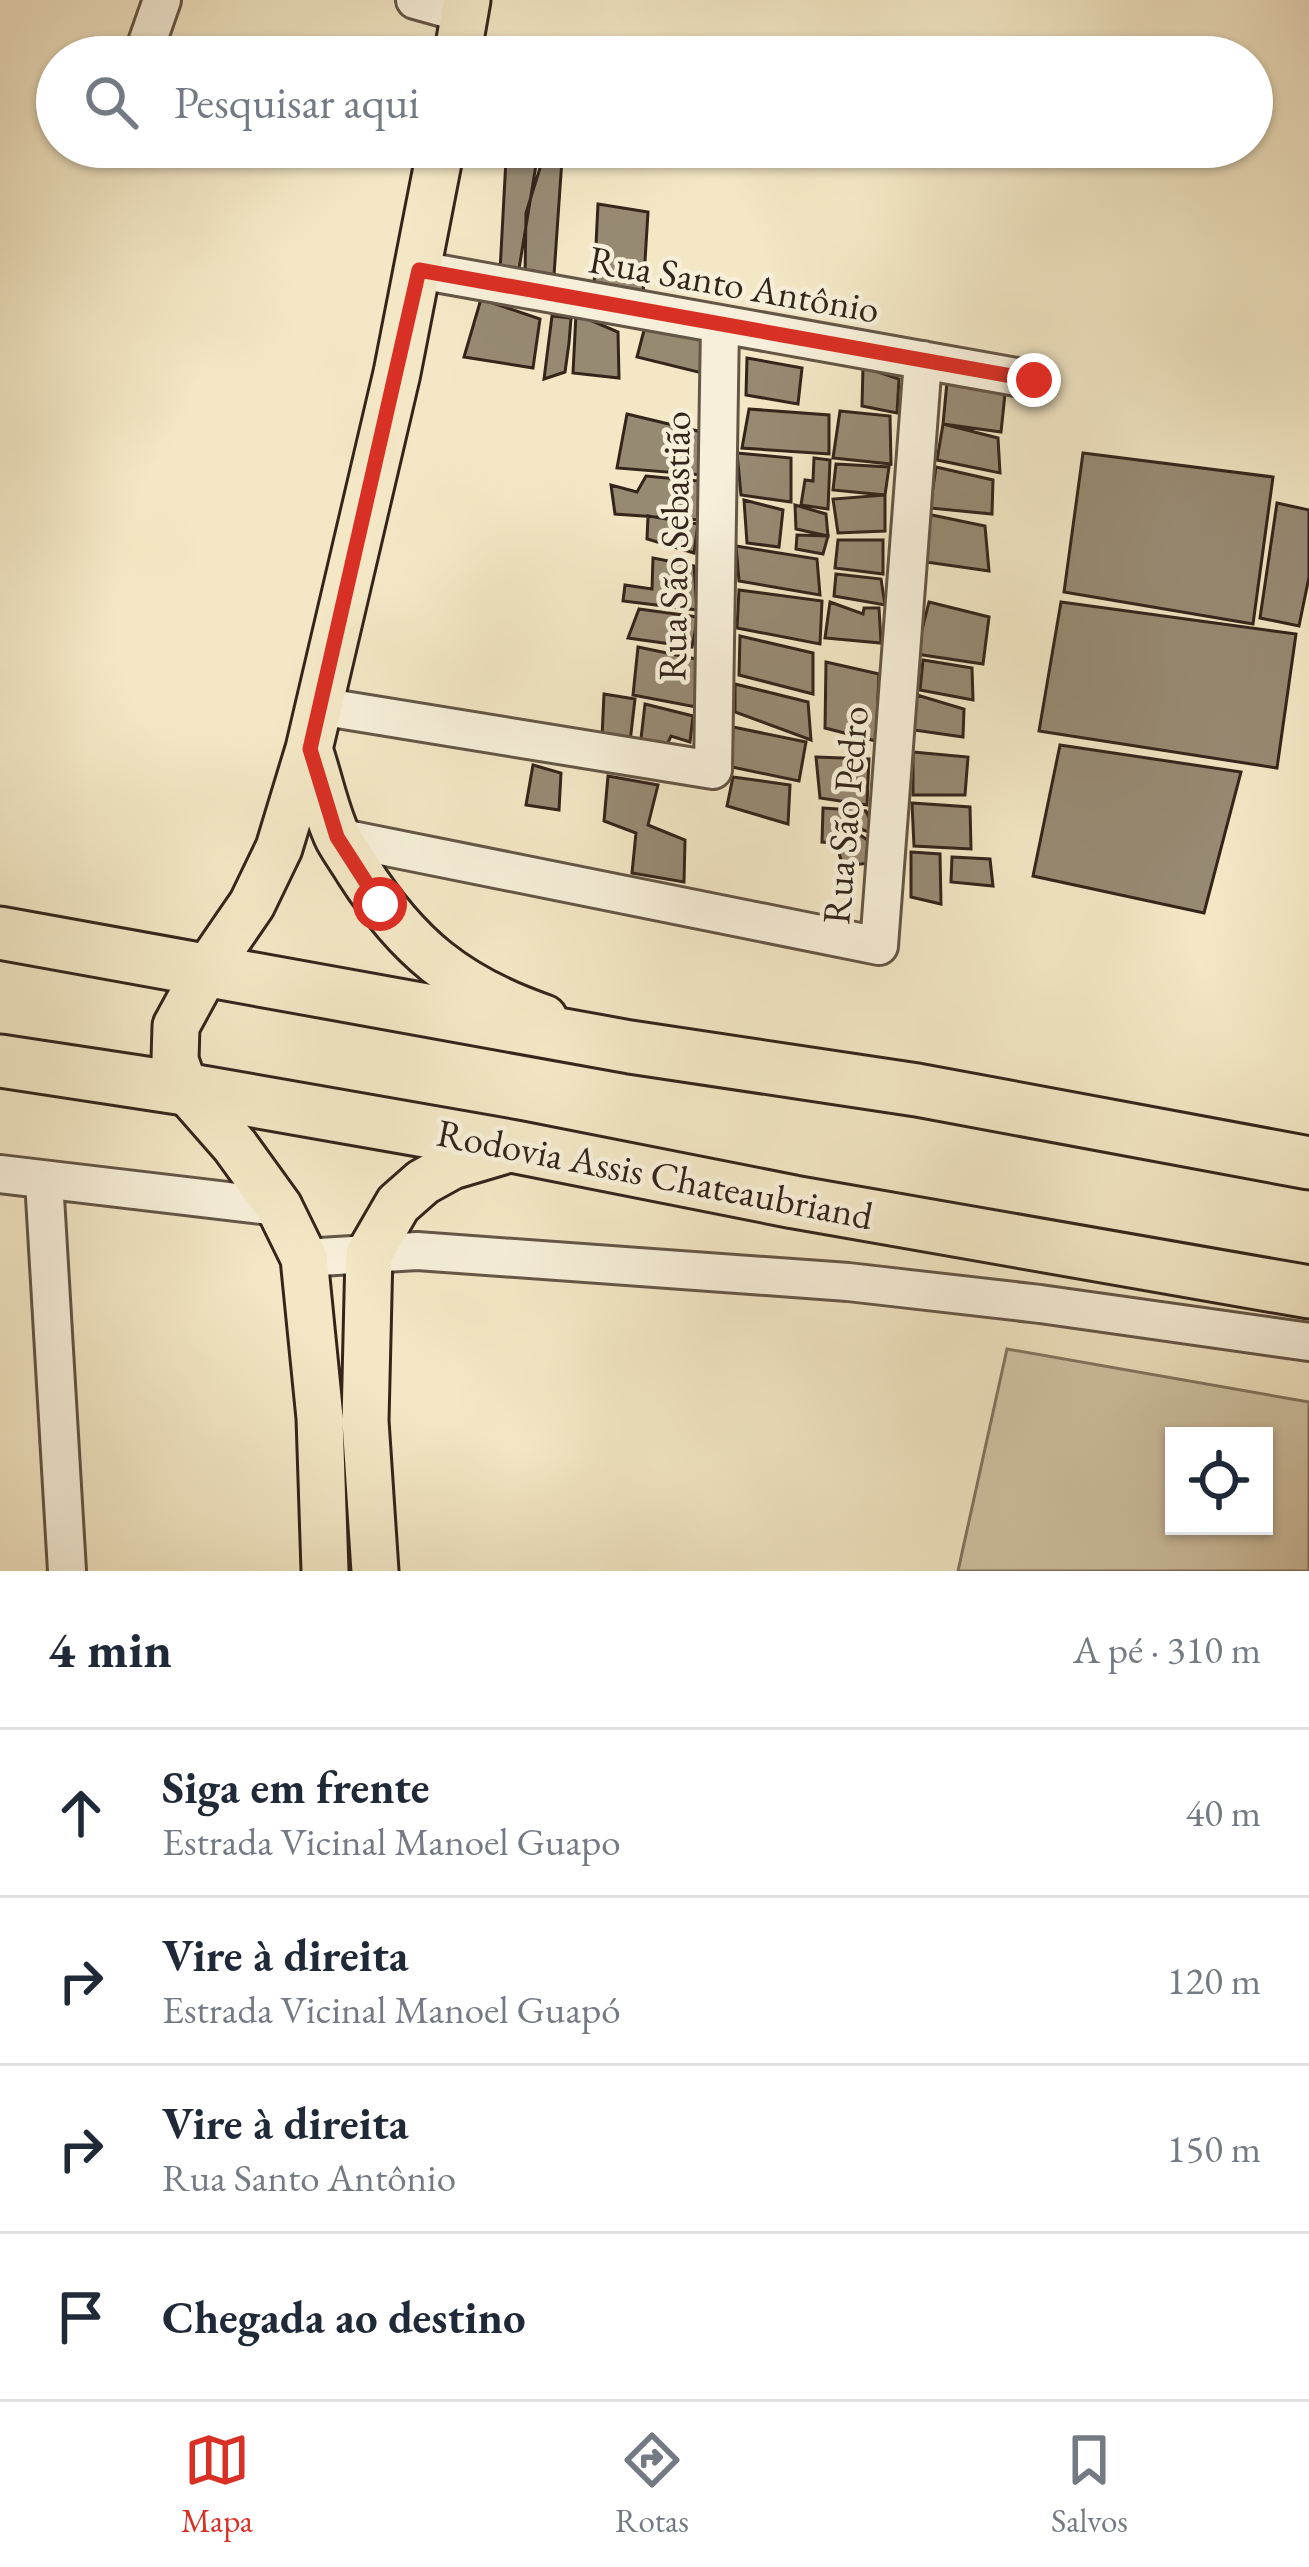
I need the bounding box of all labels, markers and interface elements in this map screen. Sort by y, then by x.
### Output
search box [36,36,1273,168]
icon: search [78,69,144,135]
text: Pesquisar aqui [174,73,420,131]
street label: Rua Santo Antônio [585,233,883,335]
route end [1007,353,1061,407]
street label: Rua São Sebastião [646,411,702,681]
street label: Rua São Pedro [810,704,880,926]
route start [353,877,407,931]
street label: Rodovia Assis Chateaubriand [433,1107,878,1241]
map controls [1165,1427,1273,1535]
button: locate [1165,1427,1273,1535]
text: 4 min [48,1616,172,1682]
text: A pé · 310 m [1073,1624,1261,1675]
text: Siga em frente [162,1758,430,1816]
icon: ahead [48,1780,114,1846]
text: 40 m [1185,1787,1261,1838]
text: Estrada Vicinal Manoel Guapo [162,1816,621,1867]
text: Vire à direita [162,1926,409,1984]
icon: right [48,1948,114,2014]
text: 120 m [1167,1955,1261,2006]
text: Estrada Vicinal Manoel Guapó [162,1984,621,2035]
text: Vire à direita [162,2094,409,2152]
icon: right [48,2116,114,2182]
text: 150 m [1167,2123,1261,2174]
text: Rua Santo Antônio [162,2152,456,2203]
icon: arrive [48,2284,114,2350]
text: Chegada ao destino [162,2288,526,2346]
tab: Mapa [181,2427,253,2542]
tab: Rotas [615,2427,689,2542]
tab: Salvos [1051,2427,1128,2542]

